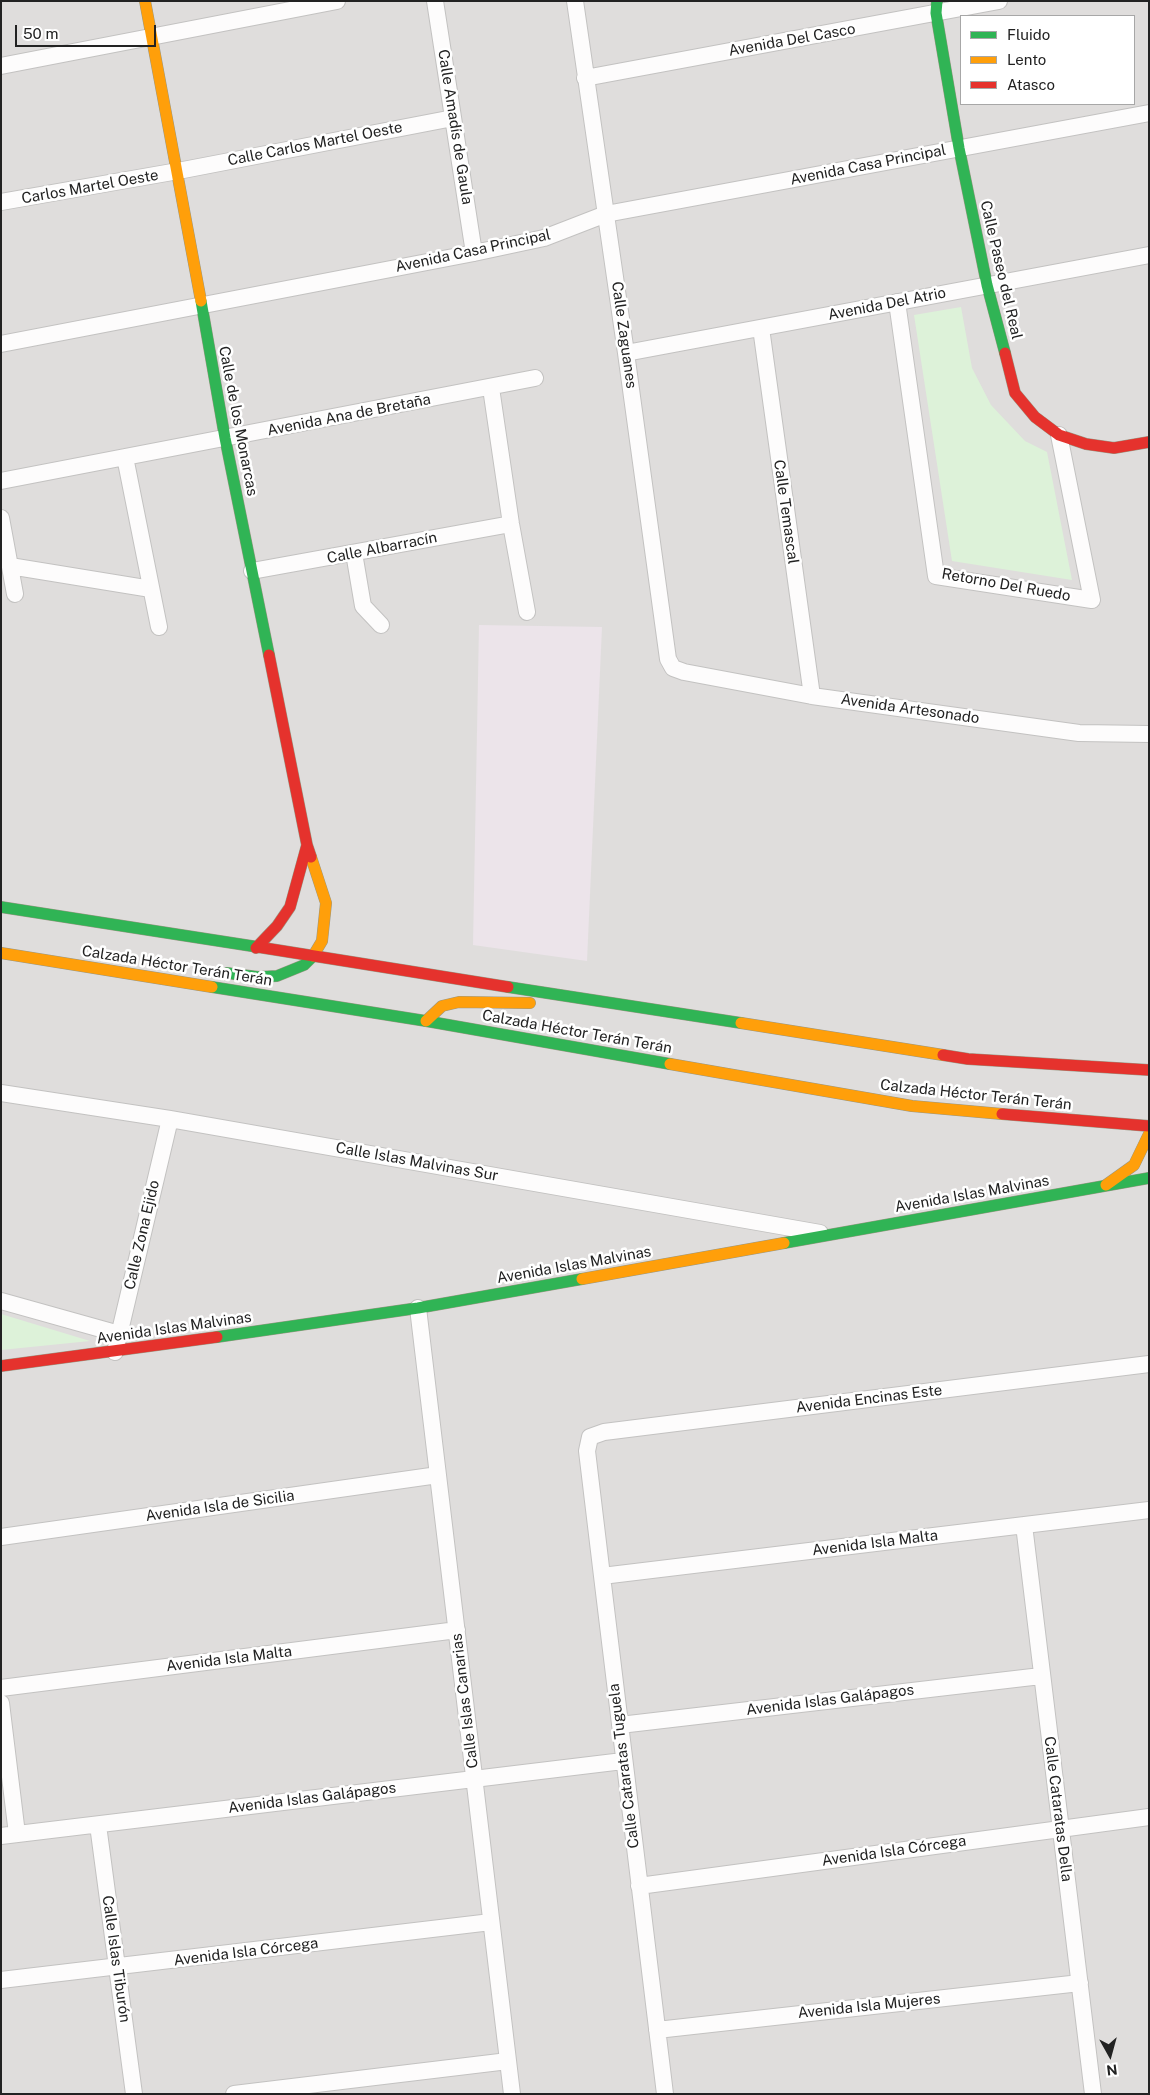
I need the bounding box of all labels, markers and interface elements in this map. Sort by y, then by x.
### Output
scale bar [18,15,159,47]
legend [960,15,1135,105]
street label: Avenida Del Casco [727,20,857,60]
text: 50 m [23,25,58,42]
text: Fluido [1007,26,1050,43]
street label: Calle Amadís de Gaula [434,48,476,206]
text: Lento [1007,51,1046,68]
text: Atasco [1007,76,1055,93]
street label: Calle Carlos Martel Oeste [226,118,404,170]
street label: Avenida Casa Principal [789,141,947,189]
street label: Carlos Martel Oeste [20,166,160,208]
street label: Calle Paseo del Real [976,199,1026,341]
street label: Avenida Casa Principal [394,226,552,276]
street label: Calle Zaguanes [608,280,640,390]
street label: Avenida Del Atrio [827,284,947,324]
street label: Calle de los Monarcas [215,345,261,497]
street label: Avenida Ana de Bretaña [266,390,432,440]
street label: Calle Temascal [770,459,802,565]
street label: Calle Albarracín [326,529,438,567]
street label: Retorno Del Ruedo [940,565,1072,605]
street label: Avenida Artesonado [840,690,980,728]
street label: Calzada Héctor Terán Terán [81,942,273,990]
street label: Calzada Héctor Terán Terán [481,1006,673,1058]
street label: Calzada Héctor Terán Terán [879,1076,1073,1114]
street label: Calle Islas Malvinas Sur [334,1139,500,1185]
street label: Avenida Islas Malvinas [893,1172,1051,1216]
street label: Calle Zona Ejido [121,1178,163,1292]
street label: Avenida Islas Malvinas [495,1243,653,1287]
street label: Avenida Islas Malvinas [95,1308,253,1348]
street label: Avenida Encinas Este [795,1381,943,1417]
street label: Avenida Isla de Sicilia [144,1487,296,1525]
street label: Avenida Isla Malta [811,1526,939,1560]
street label: Calle Islas Canarias [448,1633,482,1769]
street label: Avenida Isla Malta [165,1642,293,1676]
street label: Avenida Islas Galápagos [745,1681,915,1719]
street label: Calle Cataratas Tuguela [605,1682,643,1850]
street label: Calle Cataratas Della [1040,1735,1076,1883]
street label: Avenida Islas Galápagos [227,1779,397,1817]
street label: Avenida Isla Córcega [821,1832,967,1870]
street label: Calle Islas Tiburón [98,1894,134,2024]
street label: Avenida Isla Córcega [173,1934,319,1970]
street label: Avenida Isla Mujeres [797,1990,941,2022]
north arrow [1085,2030,1135,2080]
text: N [1105,2061,1118,2078]

